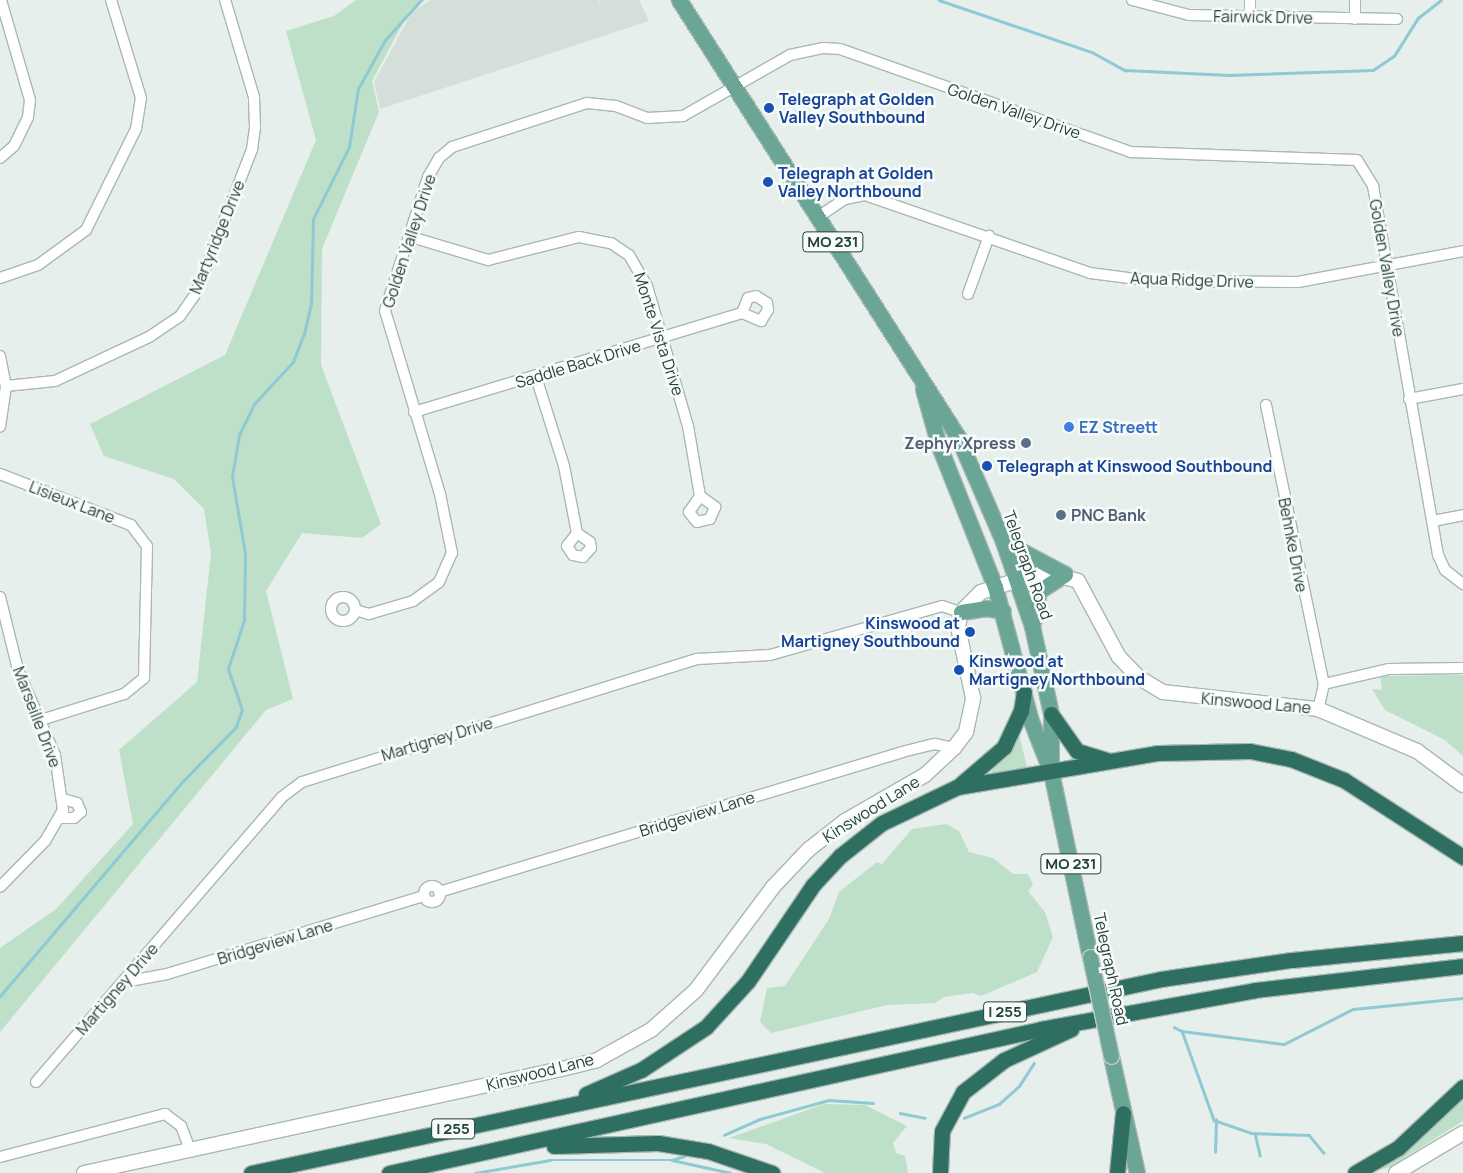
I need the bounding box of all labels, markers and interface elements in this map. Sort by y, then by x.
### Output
street label: Fairwick Drive [1213,7,1313,27]
street label: Golden Valley Drive [945,79,1083,143]
place label: Telegraph at Golden Valley Southbound [779,89,934,127]
marker: Telegraph at Golden Valley Southbound [763,102,775,114]
place label: Telegraph at Golden Valley Northbound [778,163,933,201]
street label: Golden Valley Drive [378,172,440,310]
marker: Telegraph at Golden Valley Northbound [762,176,774,188]
street label: Martyridge Drive [185,177,249,297]
street label: Golden Valley Drive [1365,198,1409,338]
road number: MO 231 [802,230,864,254]
street label: Aqua Ridge Drive [1130,268,1254,292]
street label: Monte Vista Drive [630,270,688,398]
street label: Saddle Back Drive [513,336,643,392]
place label: EZ Streett [1079,417,1158,437]
marker: EZ Streett [1063,421,1075,433]
place label: Zephyr Xpress [904,433,1016,453]
marker: Zephyr Xpress [1020,437,1032,449]
place label: Telegraph at Kinswood Southbound [997,456,1272,476]
marker: Telegraph at Kinswood Southbound [981,460,993,472]
street label: Lisieux Lane [26,477,118,527]
street label: Behnke Drive [1274,496,1312,594]
place label: PNC Bank [1071,505,1146,525]
street label: Telegraph Road [999,508,1057,622]
marker: PNC Bank [1055,509,1067,521]
place label: Kinswood at Martigney Southbound [781,613,960,651]
marker: Kinswood at Martigney Southbound [964,626,976,638]
place label: Kinswood at Martigney Northbound [969,651,1145,689]
street label: Marseille Drive [9,664,65,770]
marker: Kinswood at Martigney Northbound [953,664,965,676]
street label: Kinswood Lane [1200,689,1312,717]
street label: Martigney Drive [379,713,495,765]
street label: Kinswood Lane [819,772,923,846]
street label: Bridgeview Lane [637,787,757,841]
road number: MO 231 [1040,852,1102,876]
street label: Telegraph Road [1090,911,1132,1027]
street label: Bridgeview Lane [215,915,335,969]
street label: Martigney Drive [72,939,162,1039]
road number: I 255 [982,1000,1028,1024]
street label: Kinswood Lane [484,1049,596,1095]
road number: I 255 [430,1116,476,1142]

